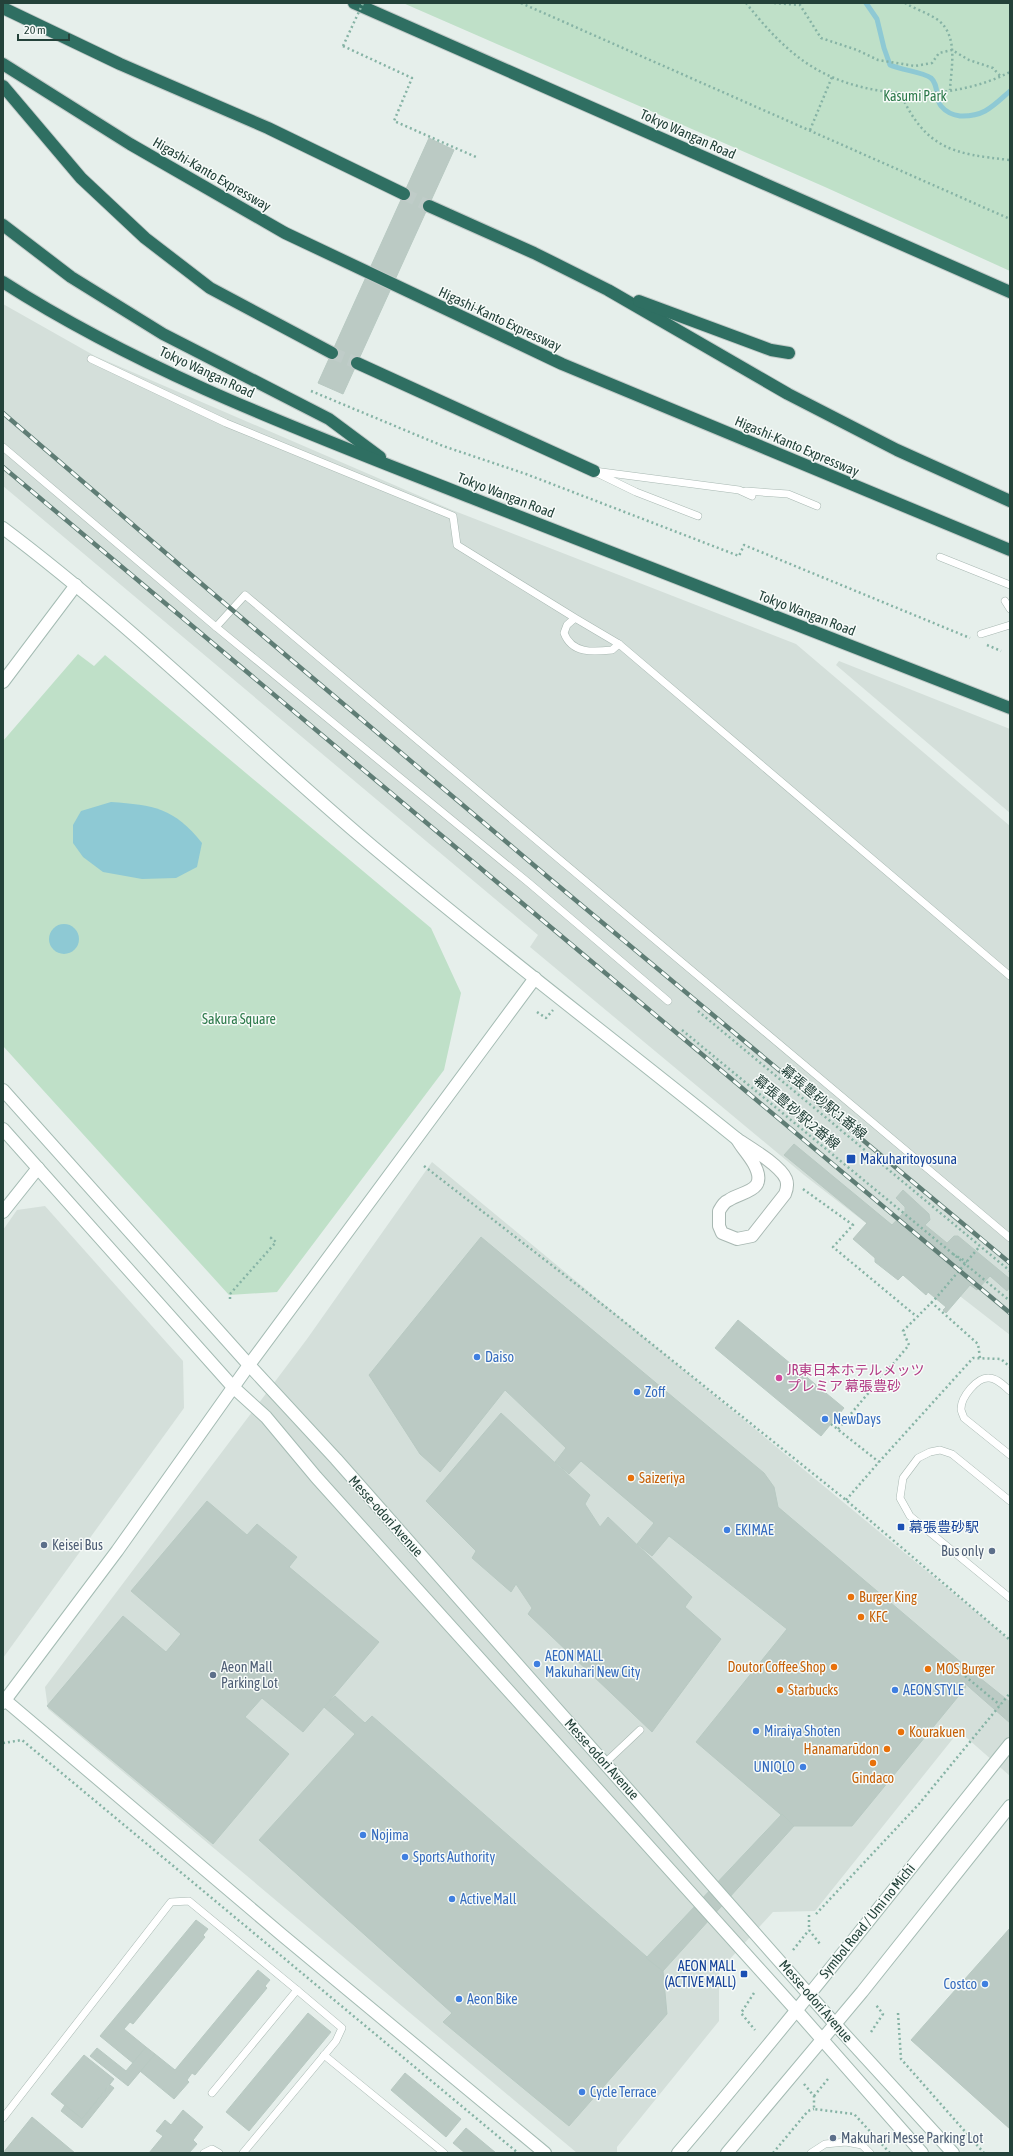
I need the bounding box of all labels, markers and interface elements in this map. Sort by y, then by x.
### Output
scale bar [18,16,69,42]
text: 20 m [24,23,46,37]
park label: Kasumi Park [883,88,947,104]
street label: Tokyo Wangan Road [638,106,738,162]
street label: Higashi-Kanto Expressway [150,134,274,214]
street label: Higashi-Kanto Expressway [436,284,564,355]
street label: Tokyo Wangan Road [157,343,257,401]
street label: Higashi-Kanto Expressway [732,413,862,480]
street label: Tokyo Wangan Road [455,469,557,521]
street label: Tokyo Wangan Road [756,587,858,639]
park label: Sakura Square [202,1011,276,1027]
street label: 幕張豊砂駅;1番線 [778,1061,870,1143]
street label: 幕張豊砂駅;2番線 [751,1071,843,1153]
place label: Makuharitoyosuna [860,1151,957,1167]
marker: Makuharitoyosuna [845,1153,857,1165]
place label: Daiso [485,1349,514,1365]
marker: Daiso [472,1352,482,1362]
place label: JR東日本ホテルメッツ プレミア 幕張豊砂 [787,1362,924,1394]
marker: JR東日本ホテルメッツ プレミア 幕張豊砂 [774,1373,784,1383]
place label: Zoff [645,1384,666,1400]
marker: Zoff [632,1387,642,1397]
place label: NewDays [833,1411,881,1427]
marker: NewDays [820,1414,830,1424]
place label: Saizeriya [639,1470,685,1486]
street label: Messe-odori Avenue [345,1472,427,1560]
marker: Saizeriya [626,1473,636,1483]
place label: 幕張豊砂駅 [909,1519,979,1535]
place label: EKIMAE [735,1522,774,1538]
marker: 幕張豊砂駅 [896,1522,906,1532]
marker: EKIMAE [722,1525,732,1535]
place label: Keisei Bus [52,1537,103,1553]
marker: Keisei Bus [39,1540,49,1550]
place label: Bus only [941,1543,984,1559]
marker: Bus only [987,1546,997,1556]
place label: Burger King [859,1589,917,1605]
marker: Burger King [846,1592,856,1602]
place label: KFC [869,1609,889,1625]
marker: KFC [856,1612,866,1622]
place label: AEON MALL Makuhari New City [545,1648,641,1680]
place label: Aeon Mall Parking Lot [221,1659,278,1691]
marker: AEON MALL Makuhari New City [532,1659,542,1669]
place label: Doutor Coffee Shop [727,1659,826,1675]
place label: MOS Burger [936,1661,996,1677]
marker: Doutor Coffee Shop [829,1662,839,1672]
marker: MOS Burger [923,1664,933,1674]
marker: Aeon Mall Parking Lot [208,1670,218,1680]
place label: Starbucks [788,1682,838,1698]
place label: AEON STYLE [903,1682,964,1698]
marker: Starbucks [775,1685,785,1695]
marker: AEON STYLE [890,1685,900,1695]
street label: Messe-odori Avenue [561,1715,643,1803]
place label: Miraiya Shoten [764,1723,841,1739]
place label: Kourakuen [909,1724,965,1740]
marker: Miraiya Shoten [751,1726,761,1736]
marker: Kourakuen [896,1727,906,1737]
place label: Hanamarūdon [804,1741,879,1757]
marker: Hanamarūdon [882,1744,892,1754]
marker: Gindaco [868,1758,878,1768]
place label: UNIQLO [753,1759,795,1775]
marker: UNIQLO [798,1762,808,1772]
place label: Gindaco [852,1770,894,1786]
place label: Nojima [371,1827,409,1843]
marker: Nojima [358,1830,368,1840]
place label: Sports Authority [413,1849,495,1865]
marker: Sports Authority [400,1852,410,1862]
street label: Symbol Road / Umi no Michi [816,1861,918,1981]
place label: Active Mall [460,1891,517,1907]
marker: Active Mall [447,1894,457,1904]
street label: Messe-odori Avenue [776,1957,856,2045]
place label: AEON MALL (ACTIVE MALL) [665,1958,737,1990]
marker: AEON MALL (ACTIVE MALL) [739,1969,749,1979]
place label: Costco [944,1976,977,1992]
marker: Costco [980,1979,990,1989]
place label: Aeon Bike [467,1991,518,2007]
marker: Aeon Bike [454,1994,464,2004]
place label: Cycle Terrace [590,2084,657,2100]
marker: Cycle Terrace [577,2087,587,2097]
place label: Makuhari Messe Parking Lot [841,2130,983,2146]
marker: Makuhari Messe Parking Lot [828,2133,838,2143]

